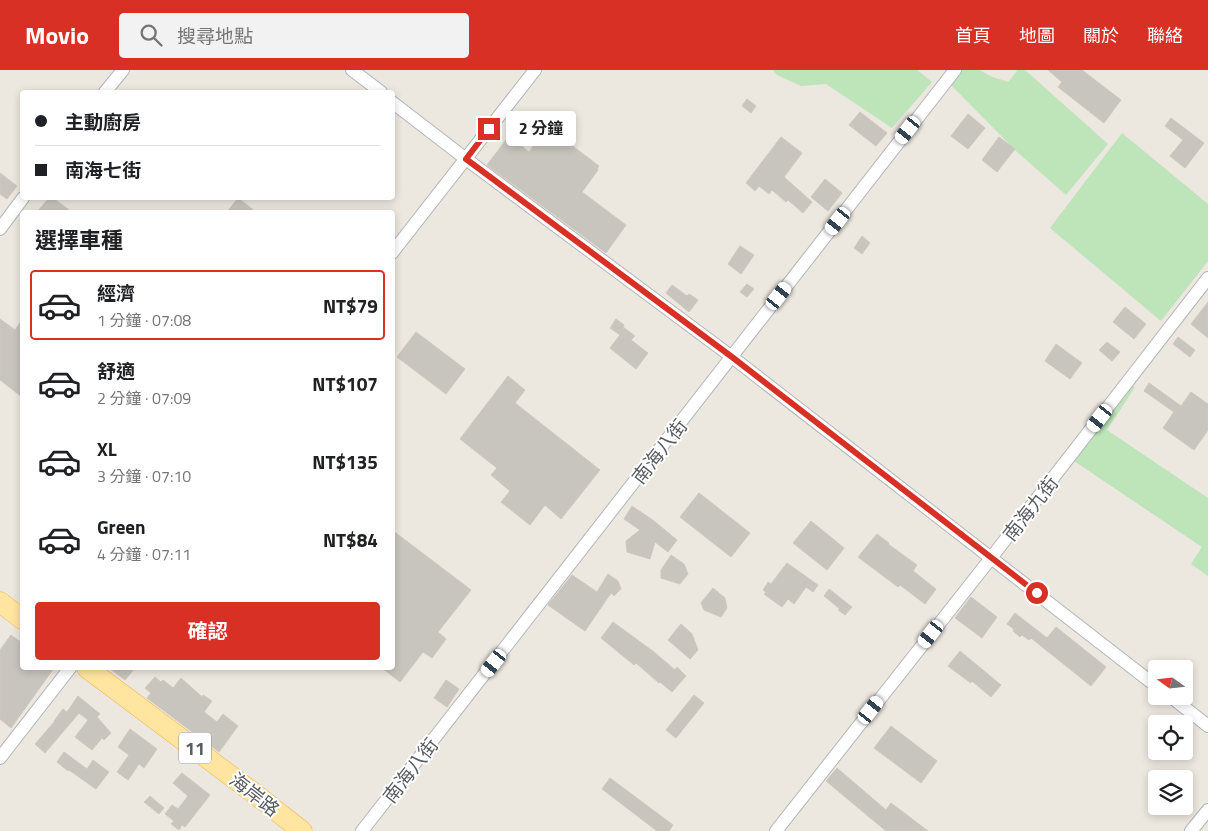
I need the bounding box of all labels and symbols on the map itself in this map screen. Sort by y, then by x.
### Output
callout: 2 分鐘 [506,112,576,146]
car [892,114,923,146]
route end [478,118,500,140]
car [822,205,853,237]
car [763,280,794,312]
car [1084,402,1115,434]
street label: 南海八街 [624,412,694,490]
street label: 南海九街 [995,469,1065,547]
route start [1026,582,1048,604]
car [915,618,946,650]
car [478,647,509,679]
north arrow [1148,660,1192,705]
car [855,694,886,726]
street label: 南海八街 [375,731,445,809]
road number: 11 [179,732,211,764]
street label: 海岸路 [224,765,286,823]

